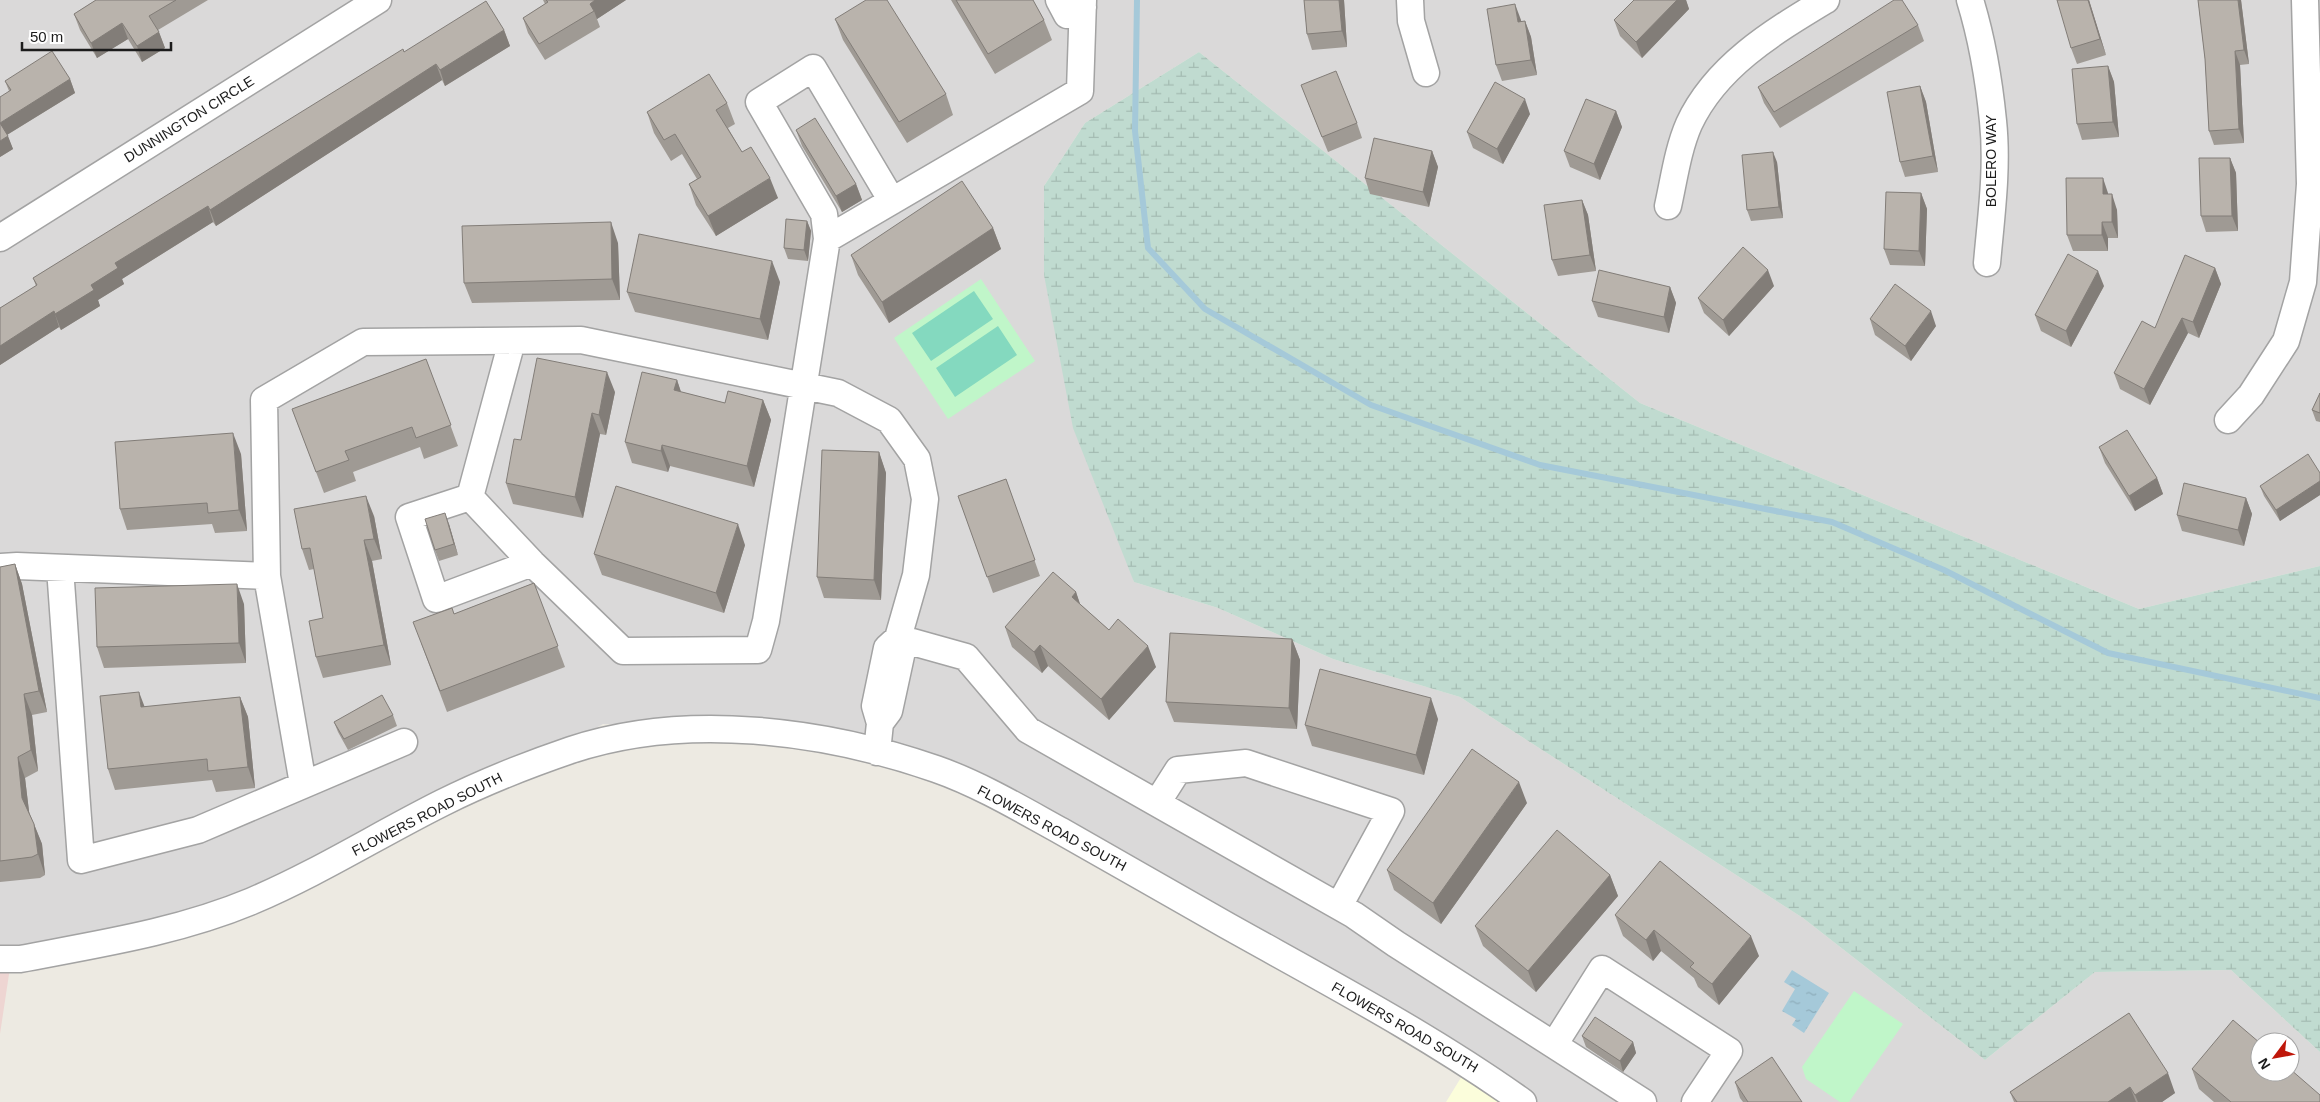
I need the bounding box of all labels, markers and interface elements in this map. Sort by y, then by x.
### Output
scale bar [22,20,171,52]
text: 50 m [30,28,63,45]
street label: DUNNINGTON CIRCLE [121,73,257,165]
street label: BOLERO WAY [1983,114,1999,207]
street label: FLOWERS ROAD SOUTH [349,769,505,859]
street label: FLOWERS ROAD SOUTH [975,782,1129,874]
street label: FLOWERS ROAD SOUTH [1329,978,1481,1076]
north arrow [2250,1032,2300,1082]
text: N [2255,1055,2273,1072]

